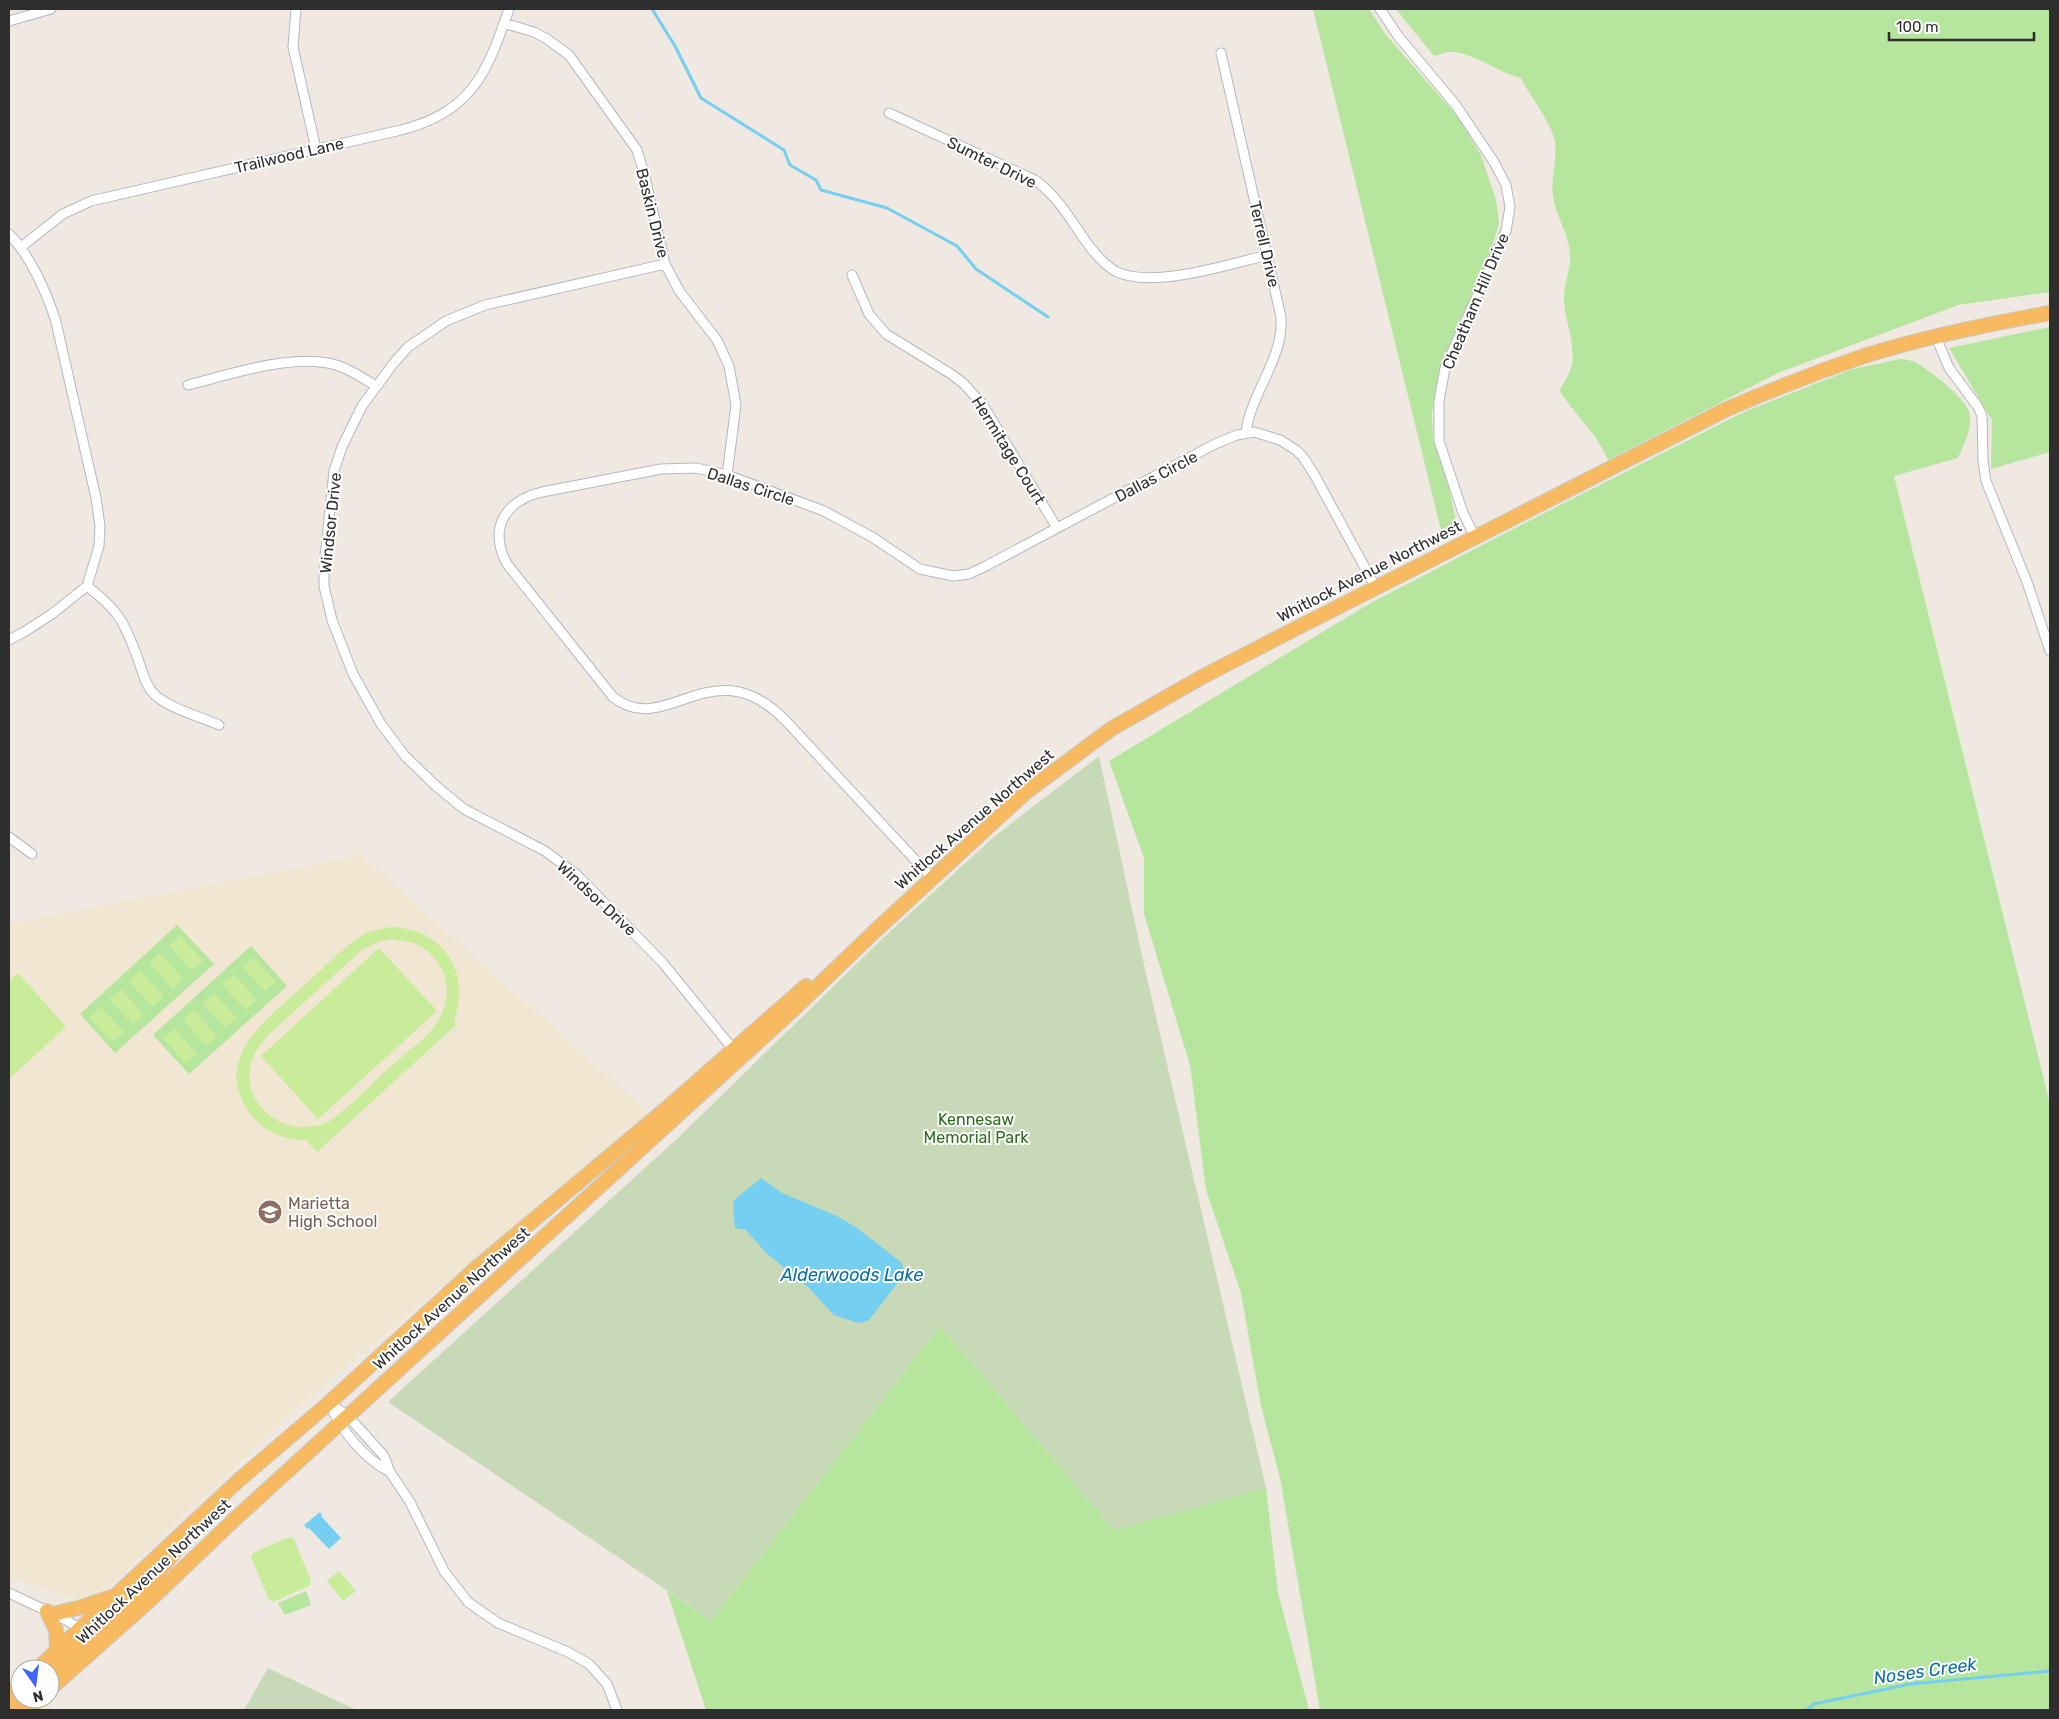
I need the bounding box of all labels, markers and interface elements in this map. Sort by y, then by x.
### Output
scale bar [1889,10,2034,42]
text: 100 m [1896,18,1938,36]
street label: Sumter Drive [944,133,1040,192]
street label: Trailwood Lane [233,134,346,177]
street label: Baskin Drive [632,166,673,260]
street label: Terrell Drive [1245,199,1284,289]
street label: Cheatham Hill Drive [1438,230,1513,372]
street label: Hermitage Court [968,393,1049,508]
street label: Dallas Circle [1112,447,1201,506]
street label: Dallas Circle [705,463,797,510]
street label: Windsor Drive [316,472,345,574]
street label: Whitlock Avenue Northwest [1274,517,1465,626]
street label: Whitlock Avenue Northwest [891,745,1058,894]
street label: Windsor Drive [553,857,640,940]
park label: Kennesaw Memorial Park [924,1110,1029,1147]
place label: Marietta High School [288,1194,377,1231]
school or university icon: Marietta High School [257,1199,283,1225]
street label: Whitlock Avenue Northwest [369,1223,534,1374]
water label: Alderwoods Lake [780,1264,923,1286]
street label: Whitlock Avenue Northwest [72,1495,235,1648]
water label: Noses Creek [1872,1653,1979,1689]
north arrow [10,1659,60,1709]
text: N [31,1687,45,1706]

